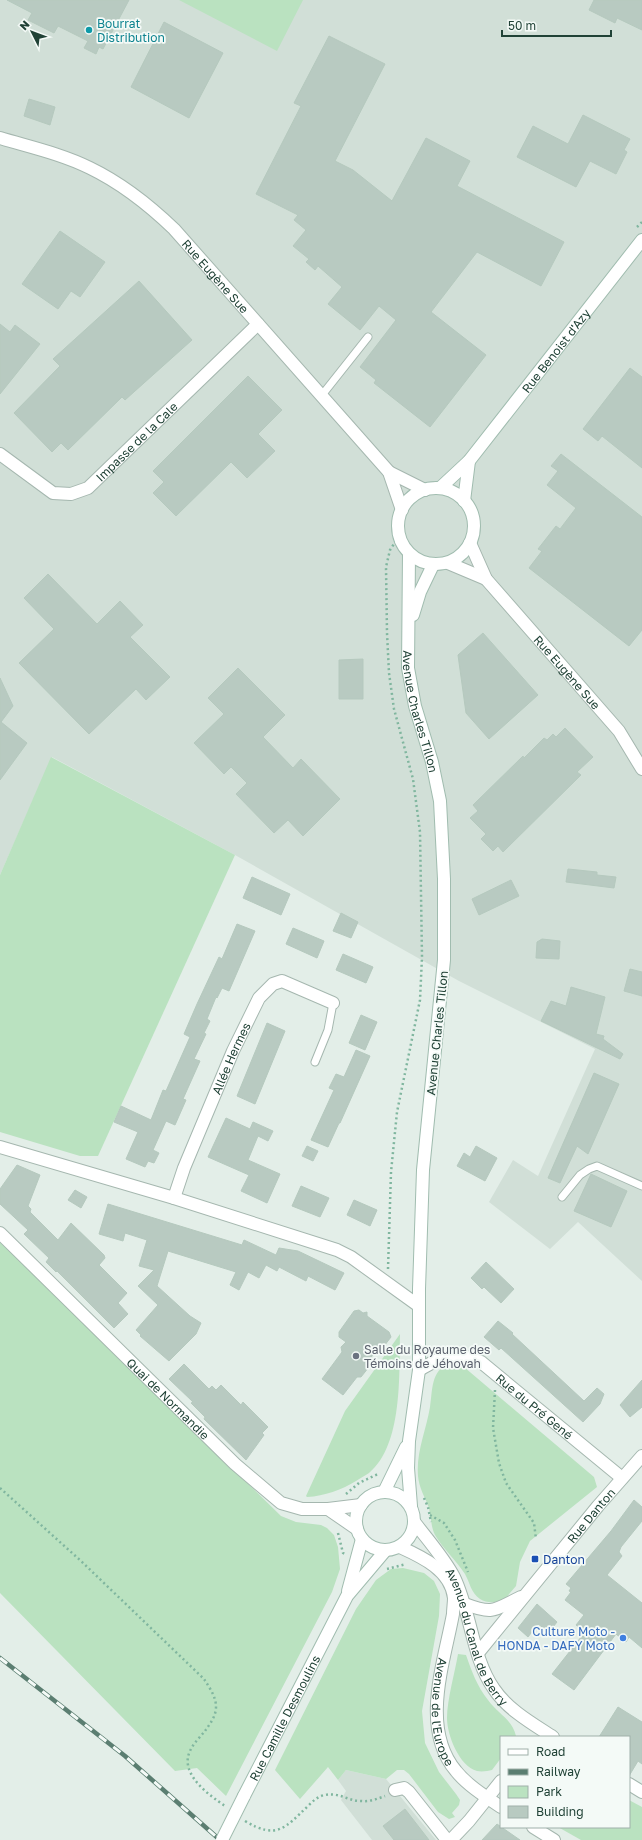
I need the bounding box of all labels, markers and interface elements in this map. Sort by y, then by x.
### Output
north arrow [12,12,52,52]
scale bar [502,12,611,38]
place label: Bourrat Distribution [97,16,165,45]
text: N [17,18,32,32]
text: 50 m [508,18,536,33]
marker: Bourrat Distribution [84,25,94,35]
street label: Rue Eugène Sue [179,236,252,316]
street label: Rue Benoist d'Azy [518,305,593,395]
street label: Impasse de la Cale [92,398,180,484]
street label: Rue Eugène Sue [531,632,604,712]
street label: Avenue Charles Tillon [400,650,441,774]
street label: Avenue Charles Tillon [423,970,451,1096]
street label: Allée Hermes [208,1020,253,1096]
place label: Salle du Royaume des Témoins de Jéhovah [364,1342,490,1371]
marker: Salle du Royaume des Témoins de Jéhovah [351,1351,361,1361]
street label: Quai de Normandie [124,1355,213,1442]
street label: Rue du Pré Gené [493,1370,576,1442]
street label: Rue Danton [564,1485,618,1546]
place label: Danton [543,1552,585,1567]
marker: Danton [530,1554,540,1564]
street label: Avenue du Canal de Berry [443,1565,512,1709]
place label: Culture Moto - HONDA - DAFY Moto [497,1624,615,1653]
marker: Culture Moto - HONDA - DAFY Moto [618,1633,628,1643]
street label: Rue Camille Desmoulins [246,1652,323,1783]
street label: Avenue de l'Europe [429,1657,458,1769]
legend [500,1736,630,1828]
text: Road [536,1744,565,1759]
text: Railway [536,1764,581,1779]
text: Park [536,1784,562,1799]
text: Building [536,1804,584,1819]

